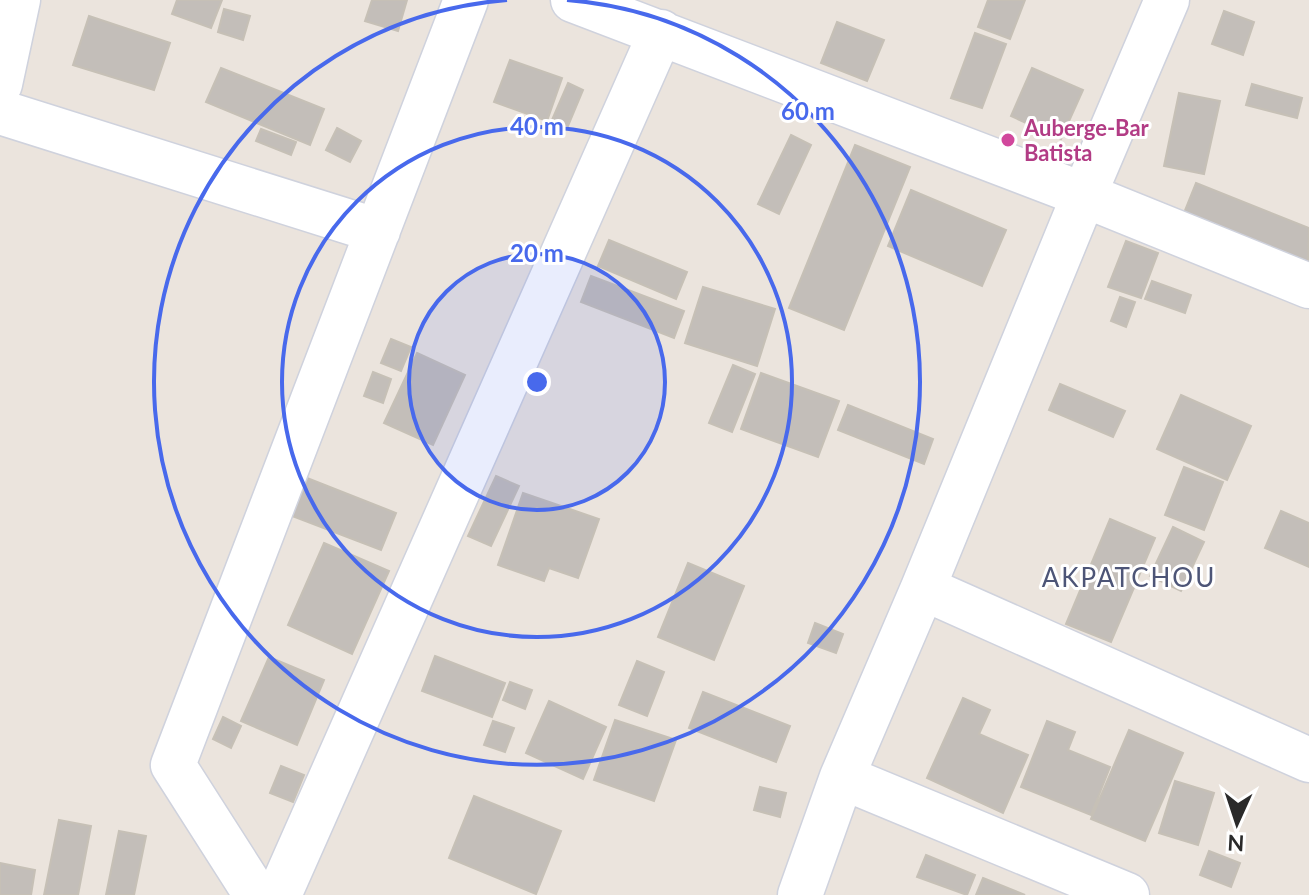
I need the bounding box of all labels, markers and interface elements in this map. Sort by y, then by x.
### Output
text: 60 m [781,96,835,125]
text: 40 m [510,111,564,140]
place label: Auberge-Bar Batista [1023,114,1150,166]
marker: Auberge-Bar Batista [999,131,1017,149]
text: 20 m [510,238,564,267]
centre of rings [523,368,551,396]
district label: AKPATCHOU [1042,561,1216,593]
north arrow [1197,783,1277,863]
text: N [1227,830,1245,857]

